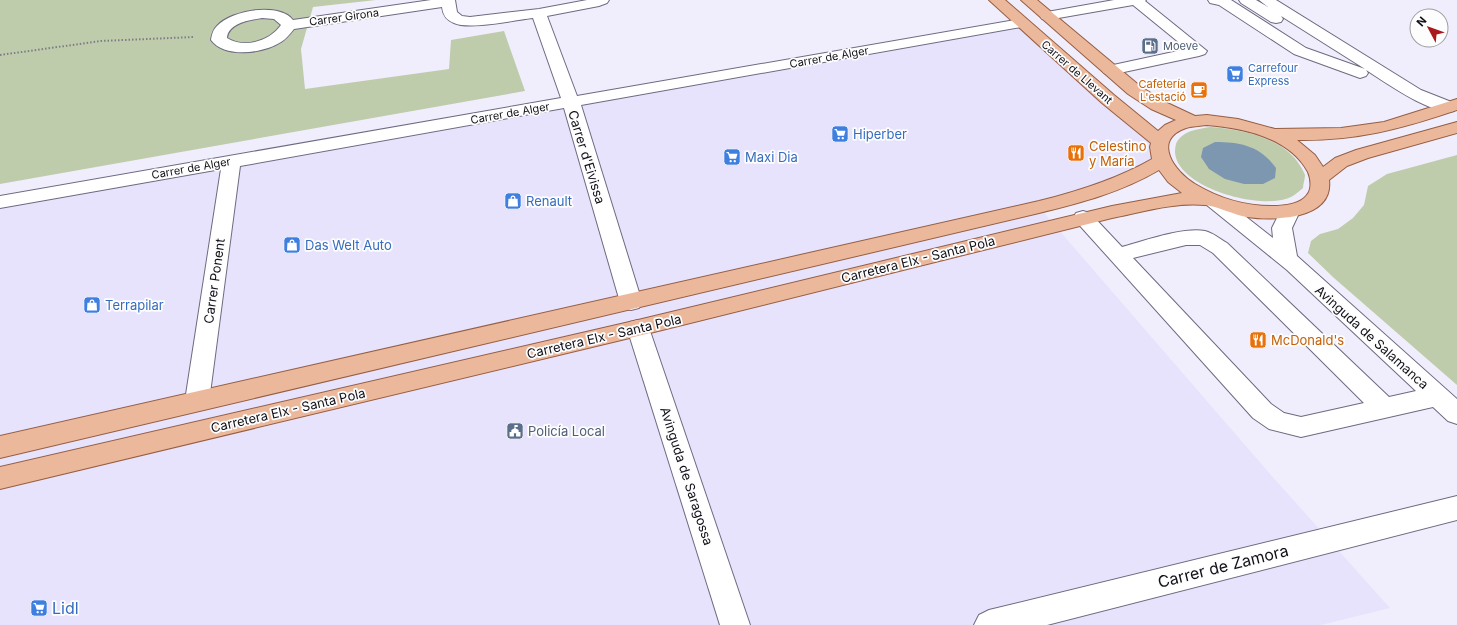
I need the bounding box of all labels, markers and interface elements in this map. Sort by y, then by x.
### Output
street label: Carrer Girona [308,5,380,29]
north arrow [1409,8,1449,48]
text: N [1413,14,1429,29]
fuel station icon: Moeve [1140,36,1160,56]
street label: Carrer de Llevant [1038,37,1116,107]
place label: Moeve [1163,39,1198,53]
street label: Carrer de Alger [788,43,870,71]
place label: Carrefour Express [1248,61,1298,88]
supermarket icon: Carrefour Express [1225,64,1245,84]
place label: Cafetería L'estació [1139,77,1186,104]
cafe icon: Cafetería L'estació [1189,80,1209,100]
street label: Carrer de Alger [469,99,551,127]
street label: Carrer d'Eivissa [565,108,609,206]
supermarket icon: Hiperber [830,124,850,144]
place label: Hiperber [853,126,907,142]
place label: Celestino y María [1089,138,1147,169]
restaurant icon: Celestino y María [1066,143,1086,163]
supermarket icon: Maxi Dia [722,147,742,167]
place label: Maxi Dia [745,149,798,165]
street label: Carrer de Alger [150,154,232,182]
shop icon: Renault [503,191,523,211]
place label: Renault [526,193,572,209]
street label: Carretera Elx - Santa Pola [839,232,997,286]
shop icon: Das Welt Auto [282,235,302,255]
street label: Carrer Ponent [200,237,228,325]
place label: Das Welt Auto [305,237,392,253]
street label: Avinguda de Salamanca [1312,282,1432,392]
shop icon: Terrapilar [82,295,102,315]
place label: Terrapilar [105,297,164,313]
street label: Carretera Elx - Santa Pola [525,310,683,362]
restaurant icon: McDonald's [1248,330,1268,350]
place label: McDonald's [1271,332,1344,348]
street label: Carretera Elx - Santa Pola [209,384,367,436]
street label: Avinguda de Saragossa [657,405,717,547]
public building icon: Policía Local [505,421,525,441]
place label: Policía Local [528,423,605,439]
street label: Carrer de Zamora [1156,540,1290,592]
supermarket icon: Lidl [29,598,49,618]
place label: Lidl [52,598,79,618]

